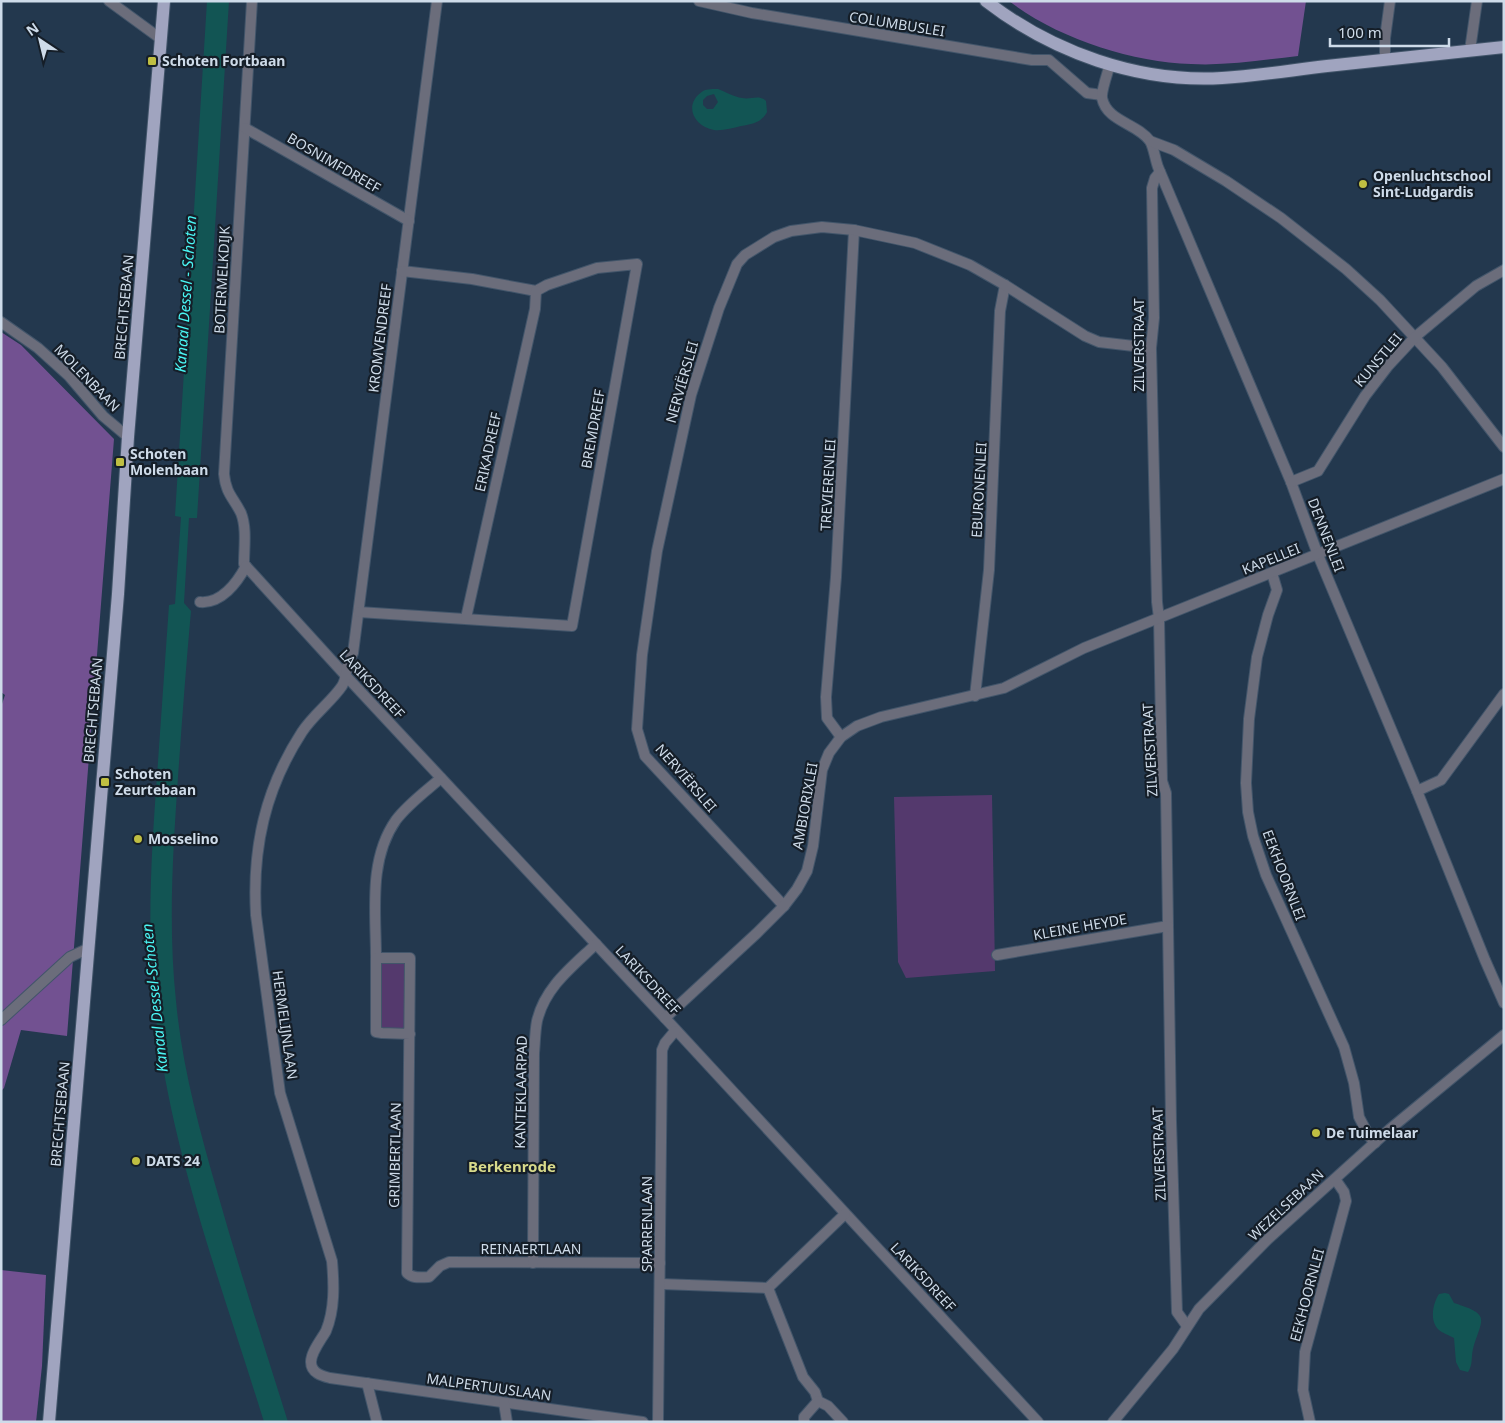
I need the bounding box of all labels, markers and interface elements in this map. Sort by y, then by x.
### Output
street label: COLUMBUSLEI [848,7,946,40]
north arrow [15,15,65,65]
scale bar [1330,15,1449,47]
text: N [22,18,42,40]
text: 100 m [1338,22,1382,42]
place label: Schoten Fortbaan [162,51,285,70]
marker: Schoten Fortbaan [146,55,158,67]
street label: BOSNIMFDREEF [284,128,384,197]
place label: Openluchtschool Sint-Ludgardis [1373,166,1491,201]
marker: Openluchtschool Sint-Ludgardis [1357,178,1369,190]
water label: Kanaal Dessel - Schoten [170,215,200,373]
street label: BOTERMELKDIJK [209,225,234,334]
street label: BRECHTSEBAAN [109,253,138,360]
street label: KROMVENDREEF [363,282,396,393]
street label: ZILVERSTRAAT [1129,298,1148,392]
street label: KUNSTLEI [1349,329,1406,391]
street label: NERVIËRSLEI [661,338,702,425]
street label: MOLENBAAN [50,340,124,416]
street label: BREMDREEF [576,388,609,470]
street label: ERIKADREEF [470,410,505,493]
street label: TREVIERENLEI [816,438,839,532]
street label: EBURONENLEI [967,441,991,538]
place label: Schoten Molenbaan [130,444,208,479]
marker: Schoten Molenbaan [114,456,126,468]
street label: DENNENLEI [1304,495,1349,575]
street label: KAPELLEI [1239,538,1303,579]
street label: LARIKSDREEF [335,645,409,722]
street label: BRECHTSEBAAN [78,656,107,763]
street label: ZILVERSTRAAT [1138,703,1161,797]
street label: NERVIËRSLEI [652,740,721,816]
street label: AMBIORIXLEI [788,761,822,851]
place label: Schoten Zeurtebaan [115,764,196,799]
marker: Schoten Zeurtebaan [99,776,111,788]
street label: EEKHOORNLEI [1258,827,1311,923]
place label: Mosselino [148,829,219,848]
marker: Mosselino [132,833,144,845]
street label: KLEINE HEYDE [1032,909,1128,944]
water label: Kanaal Dessel-Schoten [136,923,172,1074]
street label: LARIKSDREEF [611,941,685,1018]
street label: HERMELIJNLAAN [268,969,303,1081]
street label: KANTEKLAARPAD [510,1035,531,1149]
street label: BRECHTSEBAAN [45,1060,74,1167]
street label: GRIMBERTLAAN [384,1102,405,1208]
street label: ZILVERSTRAAT [1147,1107,1170,1201]
place label: De Tuimelaar [1326,1123,1419,1142]
marker: De Tuimelaar [1310,1127,1322,1139]
place label: DATS 24 [146,1151,200,1170]
marker: DATS 24 [130,1155,142,1167]
district label: Berkenrode [468,1156,556,1176]
street label: WEZELSEBAAN [1244,1165,1328,1245]
street label: SPARRENLAAN [637,1176,656,1272]
street label: LARIKSDREEF [886,1238,960,1315]
street label: REINAERTLAAN [481,1239,581,1258]
street label: EEKHOORNLEI [1285,1246,1328,1344]
street label: MALPERTUUSLAAN [425,1368,553,1405]

